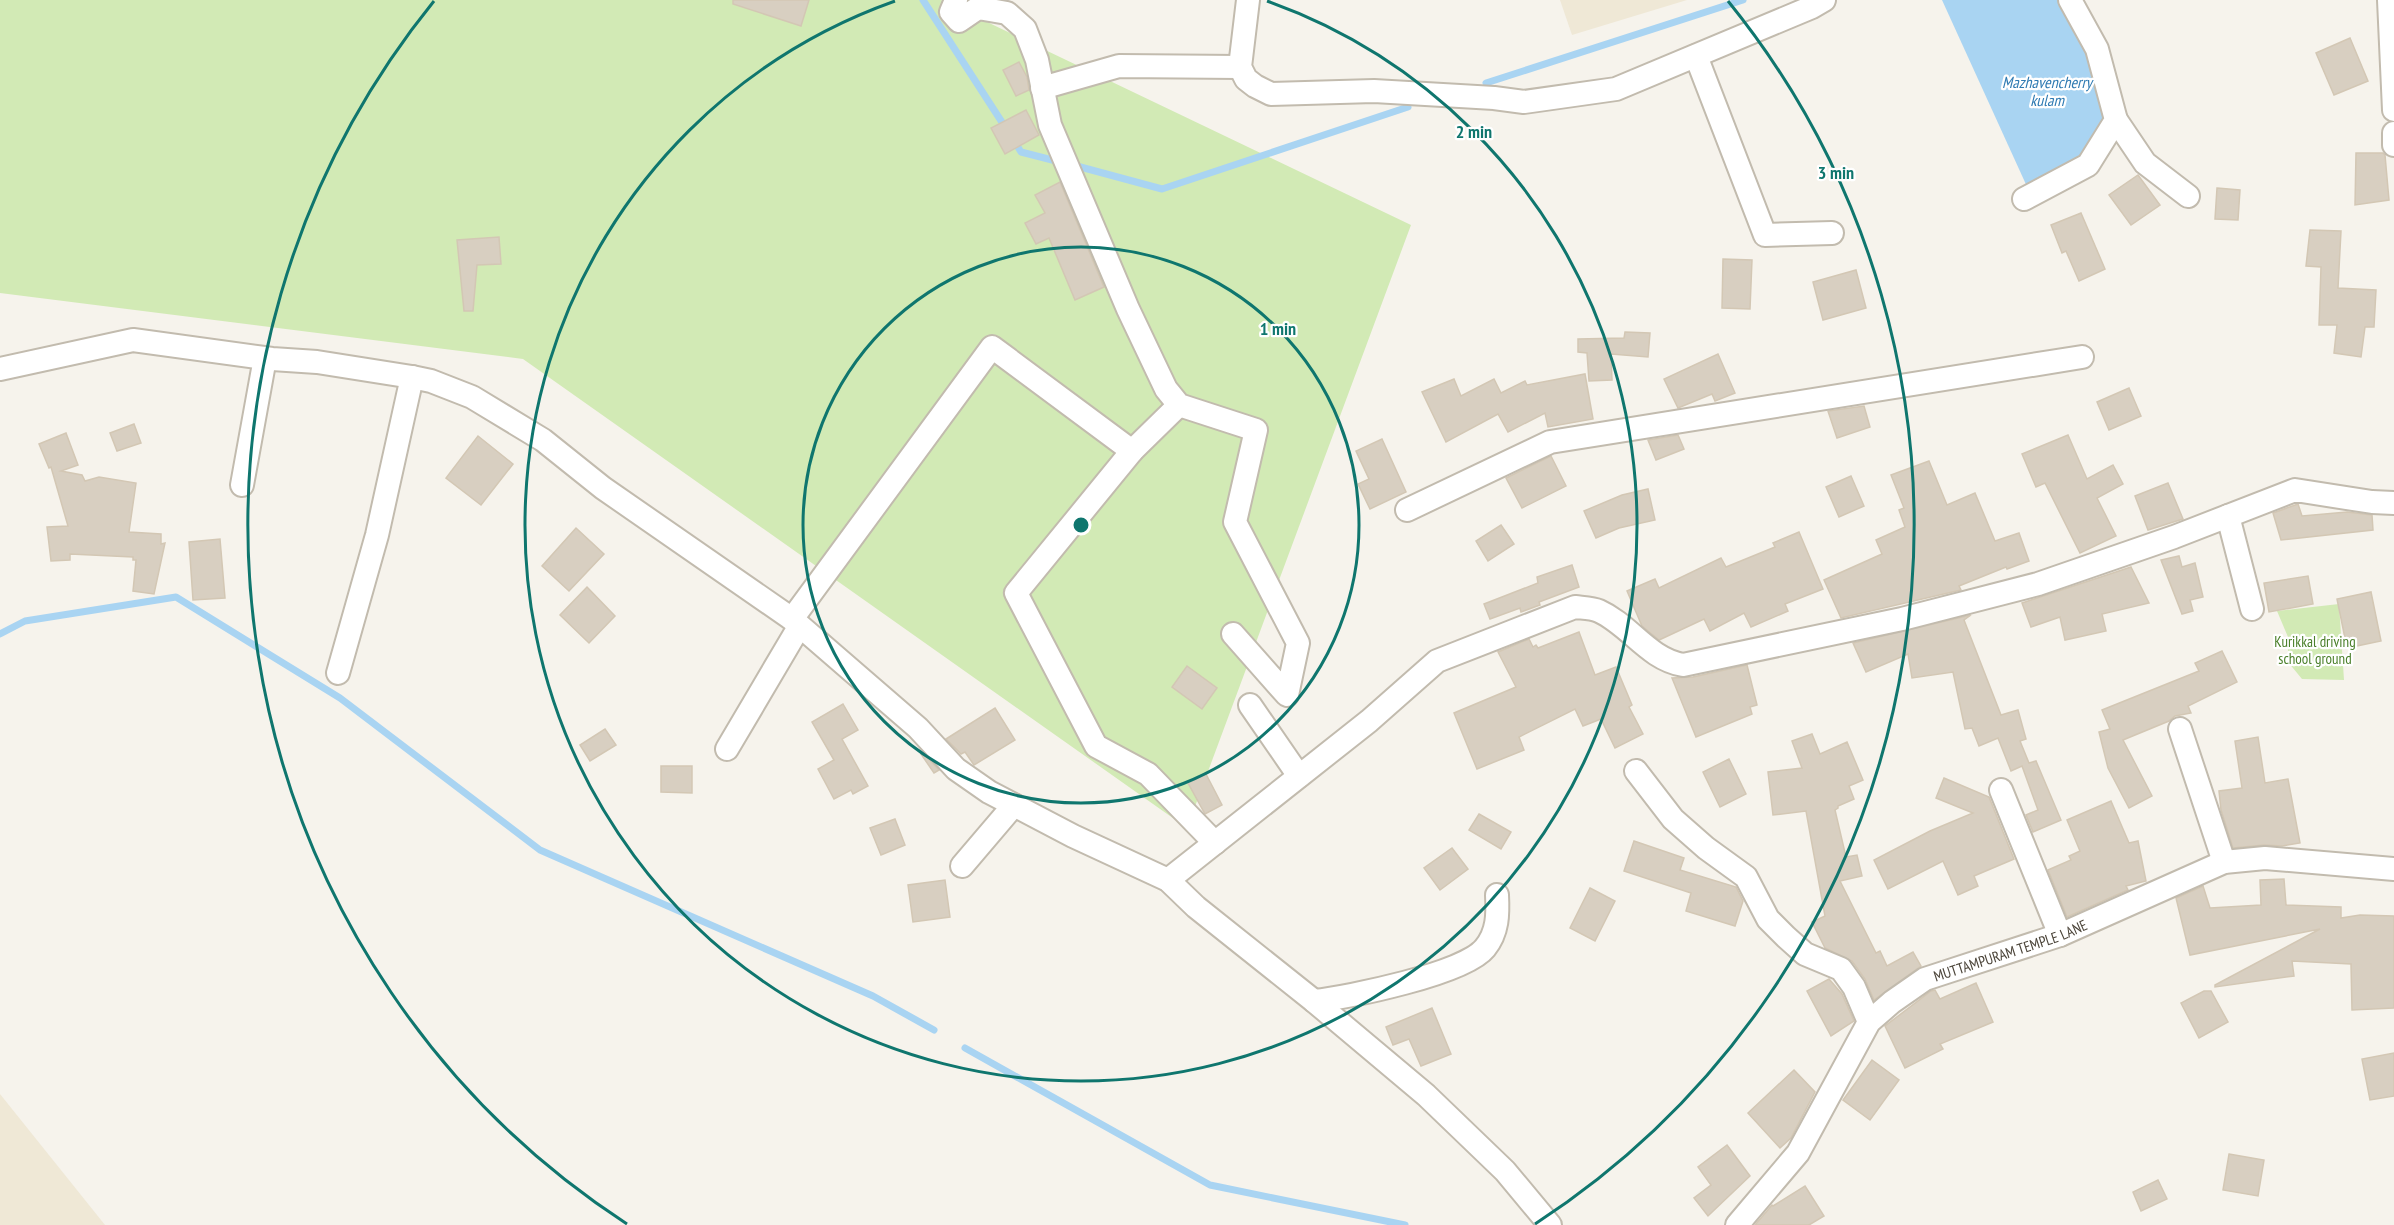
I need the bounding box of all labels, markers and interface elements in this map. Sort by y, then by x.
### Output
water label: Mazhavencherry kulam [2002,72,2094,110]
text: 2 min [1456,120,1492,143]
text: 3 min [1818,161,1854,184]
text: 1 min [1260,317,1296,340]
centre of rings [1071,515,1091,535]
park label: Kurikkal driving school ground [2274,632,2356,668]
street label: MUTTAMPURAM TEMPLE LANE [1931,915,2090,985]

